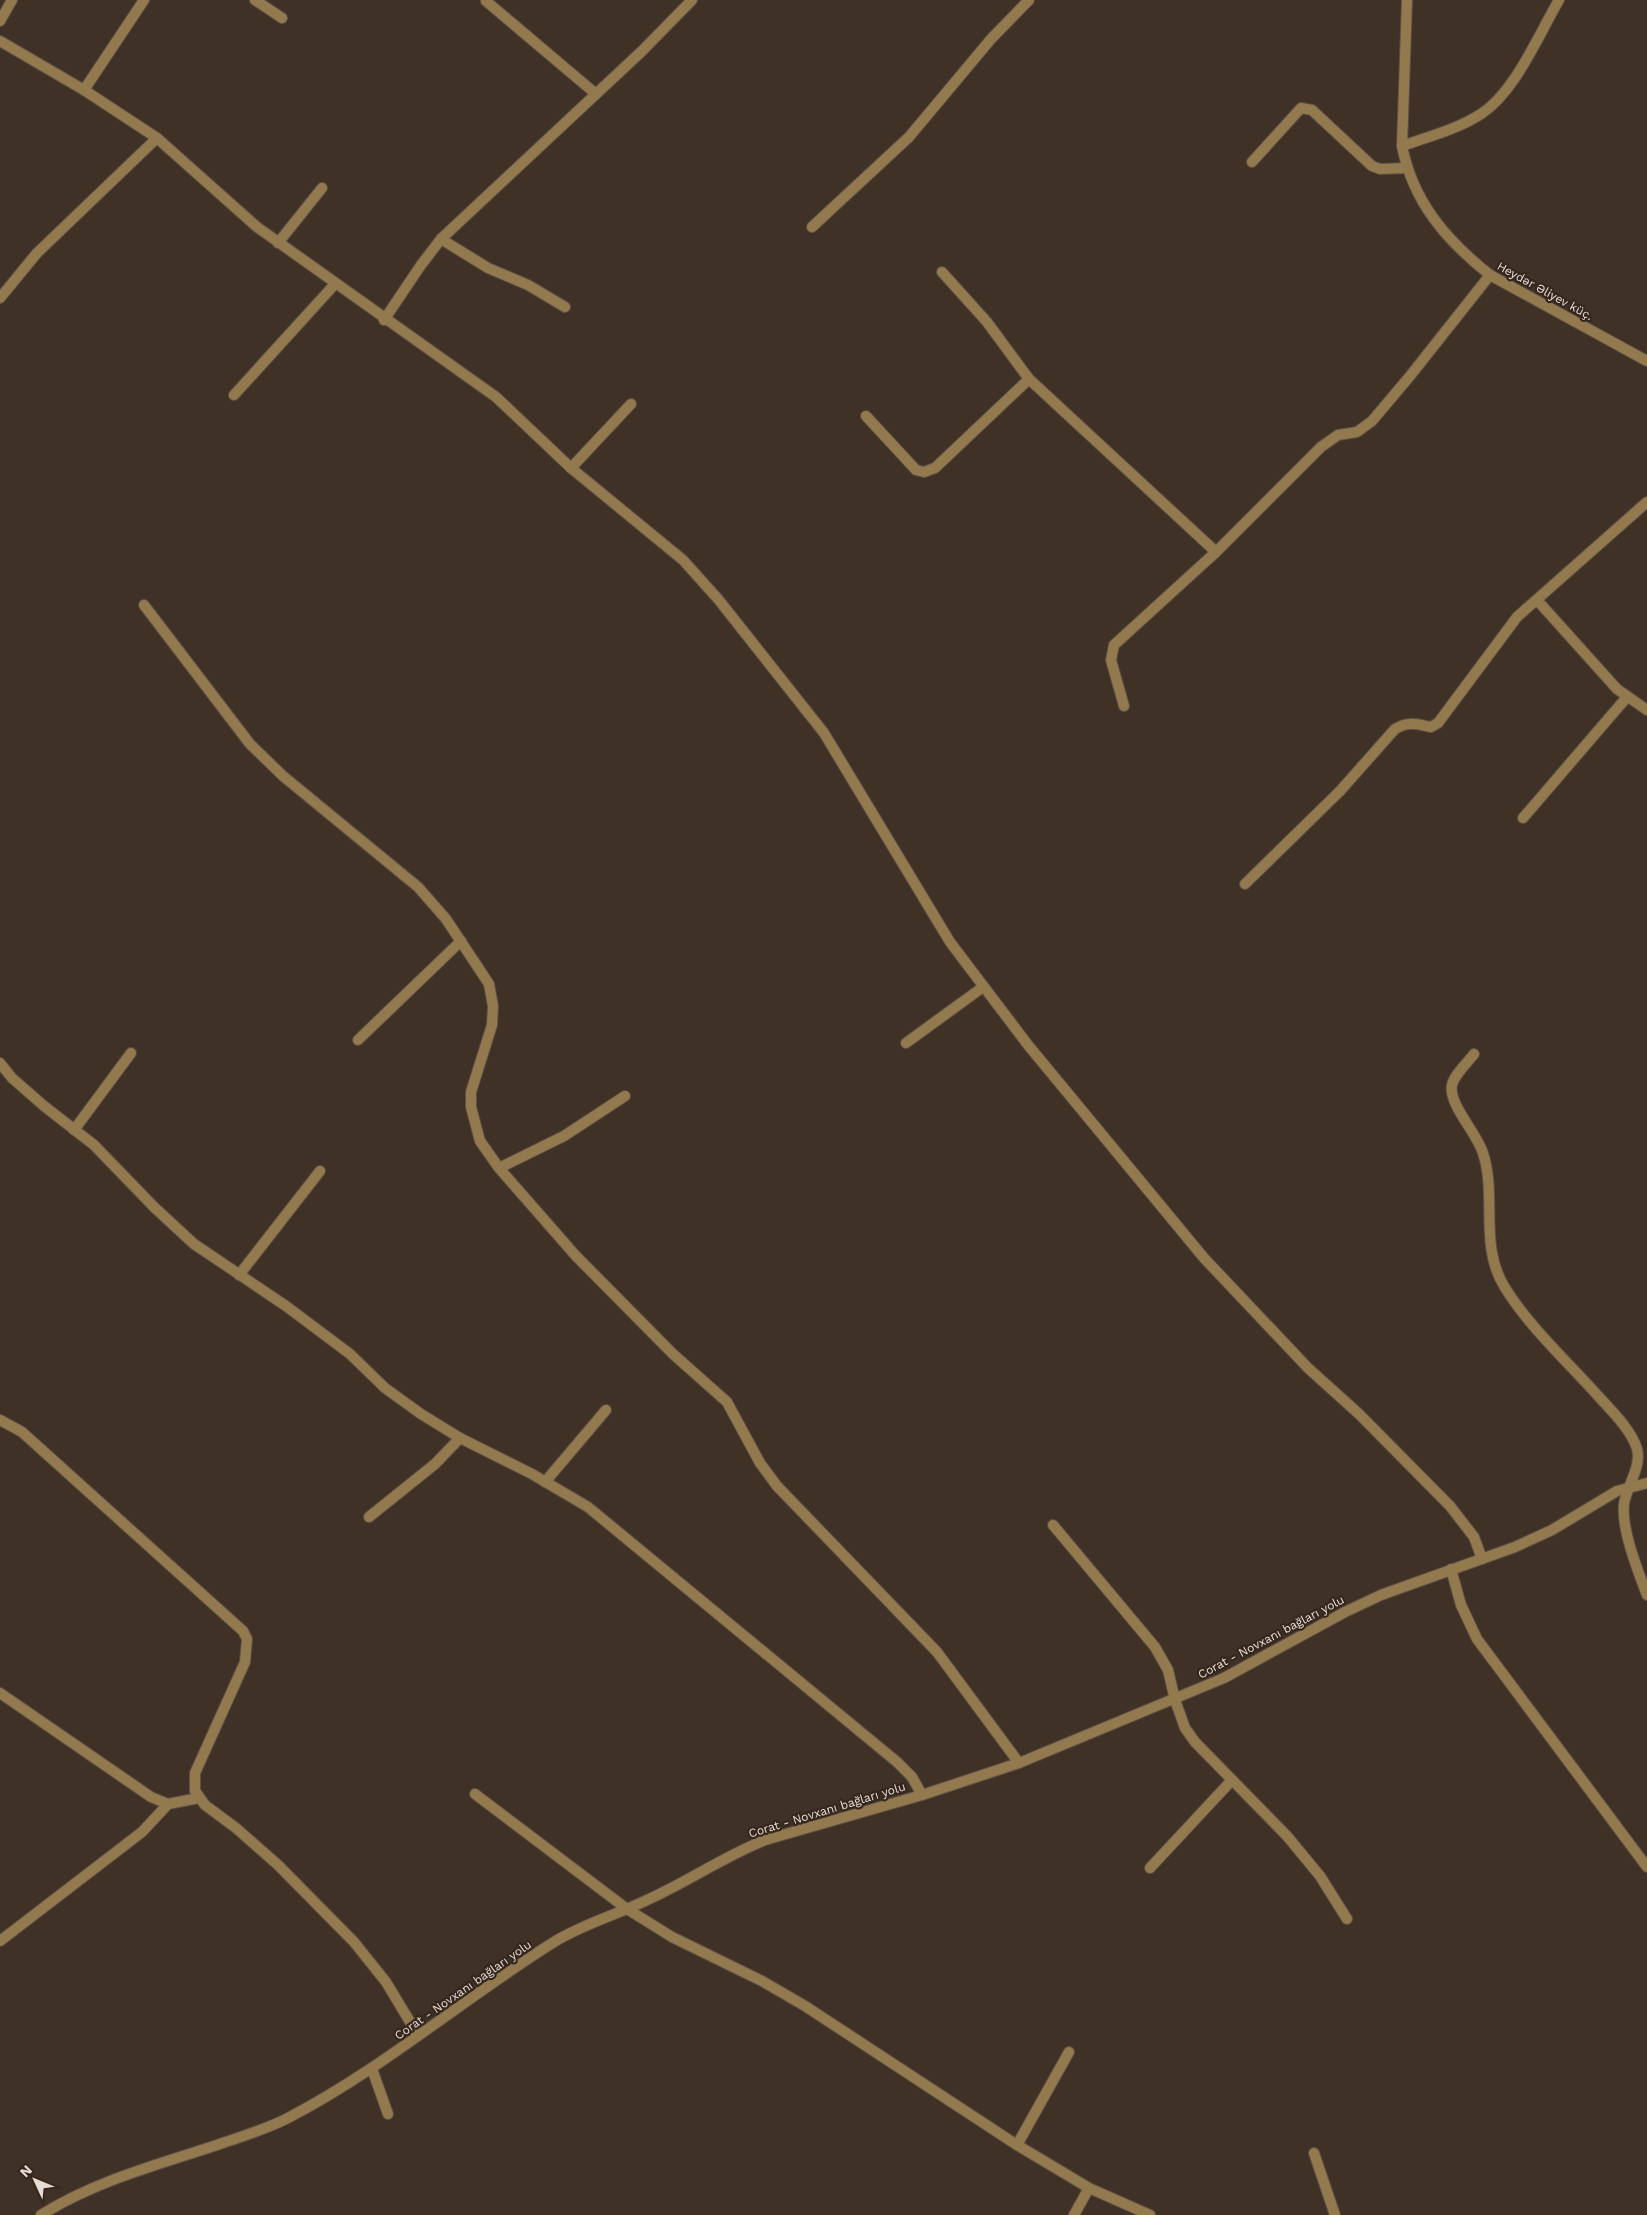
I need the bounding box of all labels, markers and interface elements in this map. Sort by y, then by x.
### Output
street label: Heydər Əliyev küç. [1495,259,1595,323]
street label: Corat - Novxanı bağları yolu [1196,1592,1346,1682]
street label: Corat - Novxanı bağları yolu [747,1779,907,1841]
street label: Corat - Novxanı bağları yolu [392,1937,534,2043]
north arrow [10,2155,60,2205]
text: N [16,2162,35,2180]

